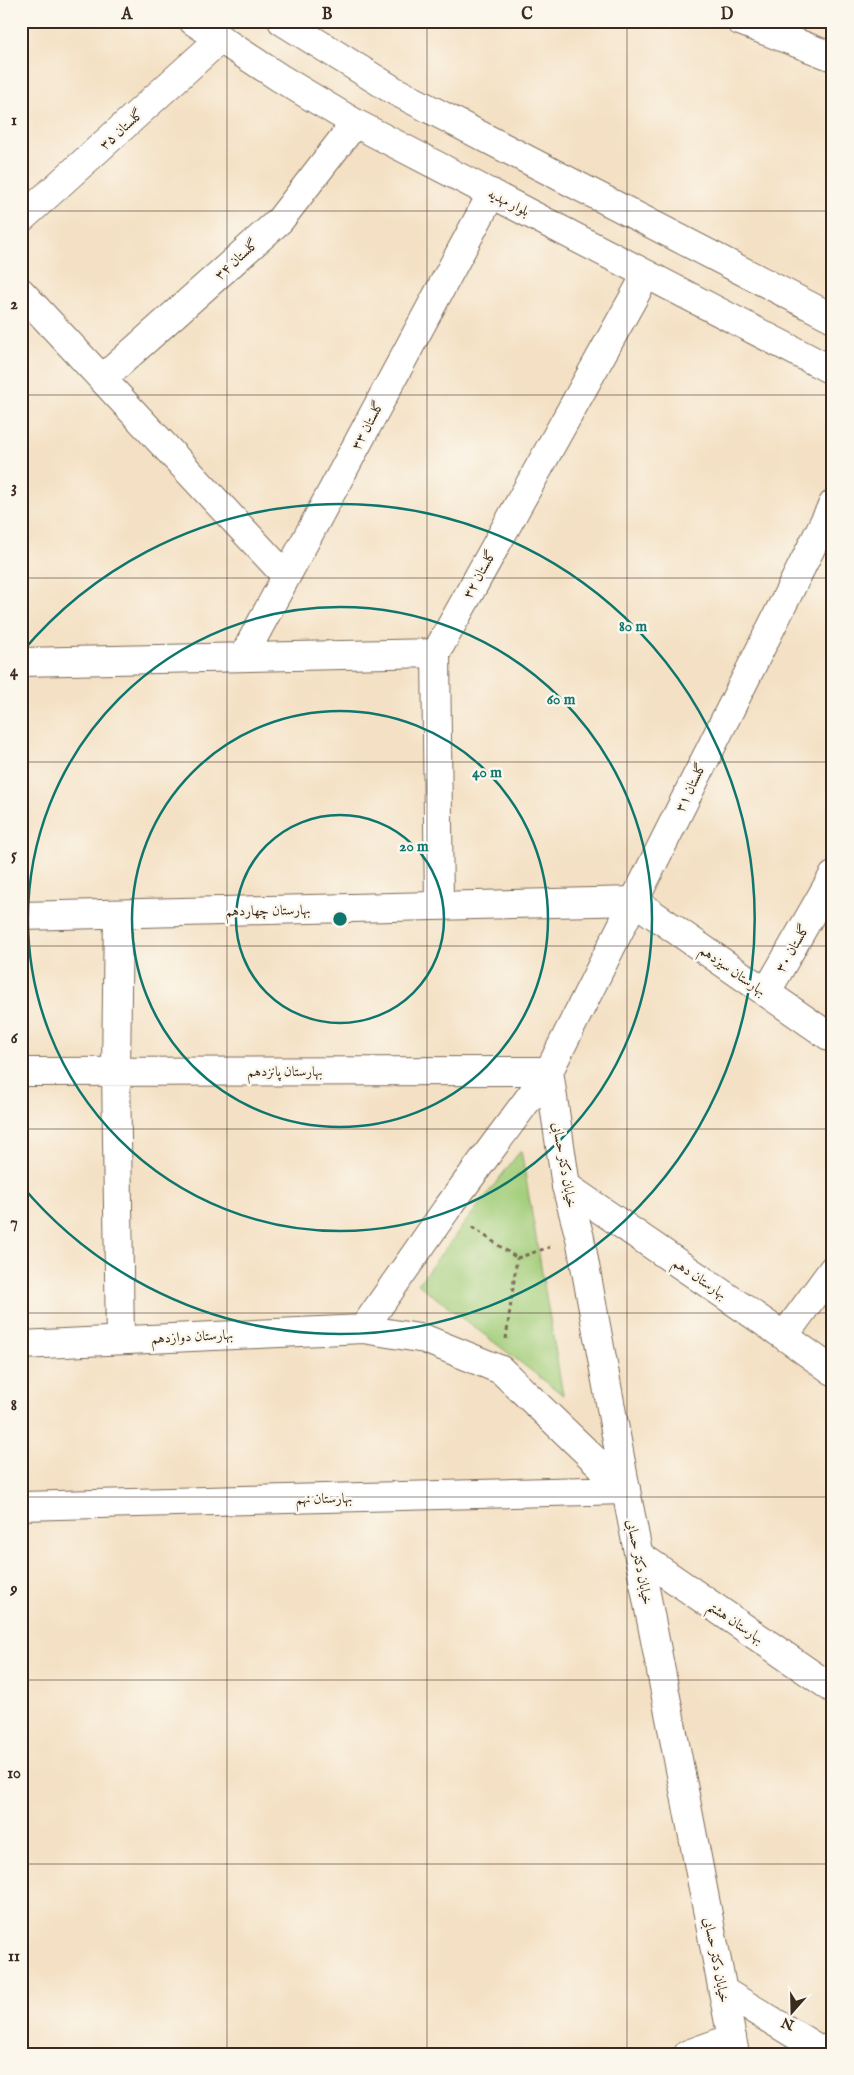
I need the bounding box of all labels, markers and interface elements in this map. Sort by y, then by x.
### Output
text: A [121,5,134,25]
text: B [322,5,333,25]
text: C [521,5,533,25]
text: D [721,5,734,25]
street label: گلستان ۳۵ [96,105,147,154]
text: 1 [11,111,17,131]
street label: بلوار مهدیه [485,185,533,221]
street label: گلستان ۳۴ [211,235,262,284]
text: 2 [10,295,18,315]
street label: گلستان ۳۳ [348,398,388,453]
text: 3 [11,478,17,498]
street label: گلستان ۳۲ [459,547,501,602]
text: 80 m [619,617,647,636]
text: 4 [10,662,19,682]
text: 60 m [547,690,576,709]
street label: گلستان ۳۱ [671,760,711,815]
text: 40 m [472,763,502,782]
text: 20 m [399,837,429,856]
text: 5 [11,846,17,866]
street label: بهارستان چهاردهم [225,901,311,925]
centre of rings [331,910,349,928]
street label: گلستان ۳۰ [772,921,814,976]
street label: بهارستان سیزدهم [693,941,769,1004]
text: 6 [11,1029,19,1049]
street label: بهارستان پانزدهم [247,1063,323,1085]
street label: خیابان دکتر حسابی [548,1121,580,1210]
text: 7 [10,1213,18,1233]
street label: بهارستان دهم [667,1254,730,1307]
street label: بهارستان دوازدهم [150,1326,234,1352]
text: 8 [11,1396,17,1416]
street label: بهارستان نهم [296,1490,353,1512]
street label: خیابان دکتر حسابی [622,1518,656,1607]
text: 9 [10,1580,18,1600]
street label: بهارستان هشتم [702,1597,767,1651]
text: 10 [7,1764,21,1784]
street label: خیابان دکتر حسابی [699,1916,733,2005]
text: 11 [8,1947,20,1967]
north arrow [766,1988,816,2038]
text: N [779,2013,798,2034]

